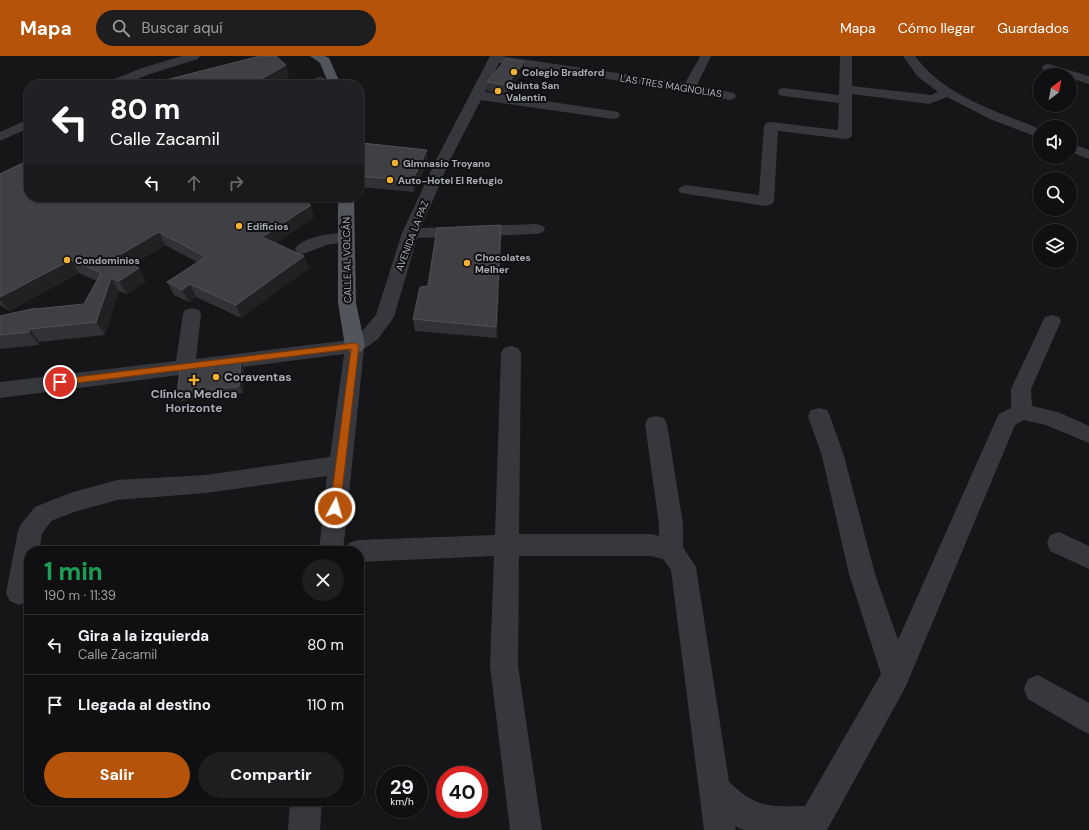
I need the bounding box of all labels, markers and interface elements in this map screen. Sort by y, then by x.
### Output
search box [96,10,376,46]
text: Mapa [20,16,72,41]
icon: search [110,17,132,39]
text: Buscar aquí [142,18,223,38]
text: Mapa [840,19,876,37]
text: Cómo llegar [898,19,975,37]
text: Guardados [997,19,1069,37]
place label: Colegio Bradford [522,66,604,79]
marker: Colegio Bradford [509,67,519,77]
north arrow [1033,68,1077,112]
map controls [1033,68,1077,268]
street label: LAS TRES MAGNOLIAS [619,72,723,101]
place label: Quinta San Valentin [506,79,560,104]
marker: Quinta San Valentin [493,86,503,96]
text: 80 m [110,91,180,128]
icon: left [44,96,96,148]
button: sound [1033,120,1077,164]
text: Calle Zacamil [110,127,220,151]
place label: Gimnasio Troyano [403,157,490,170]
marker: Gimnasio Troyano [390,158,400,168]
icon: left [141,172,163,194]
icon: ahead [183,172,205,194]
icon: right [225,172,247,194]
button: search [1033,172,1077,216]
place label: Auto-Hotel El Refugio [398,174,503,187]
marker: Auto-Hotel El Refugio [385,175,395,185]
street label: AVENIDA LA PAZ [393,199,431,273]
street label: CALLE AL VOLCÁN [340,217,354,303]
place label: Edificios [247,220,288,233]
marker: Edificios [234,221,244,231]
button: layers [1033,224,1077,268]
place label: Chocolates Melher [475,251,531,276]
place label: Condominios [75,254,140,267]
marker: Condominios [62,255,72,265]
marker: Chocolates Melher [462,258,472,268]
pin [43,365,77,399]
place label: Coraventas [224,369,292,385]
icon: arrive [49,371,71,393]
marker: Coraventas [211,372,221,382]
marker: Clínica Medica Horizonte [188,374,200,386]
place label: Clínica Medica Horizonte [151,386,237,416]
position arrow [314,487,356,529]
text: 1 min [44,556,103,587]
button: close [302,559,344,601]
text: 190 m · 11:39 [44,587,116,604]
text: Gira a la izquierda [78,626,209,646]
icon: left [44,634,66,656]
text: 80 m [307,635,344,655]
text: Calle Zacamil [78,646,157,663]
icon: arrive [44,694,66,716]
text: Llegada al destino [78,695,211,715]
text: 110 m [307,695,344,715]
button: Salir [44,752,190,798]
button: Compartir [198,752,344,798]
speed limit sign: 40 [436,766,488,818]
text: 29 [390,774,414,800]
text: km/h [390,795,414,808]

